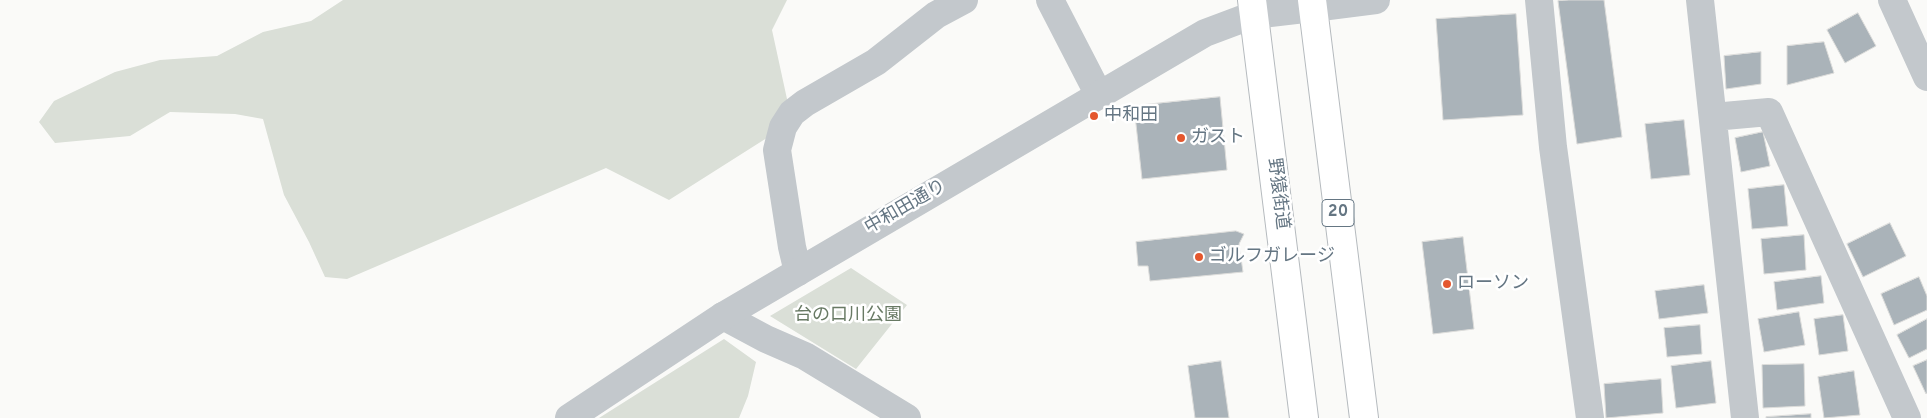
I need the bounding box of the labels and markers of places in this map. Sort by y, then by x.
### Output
place label: 中和田 [1104,105,1158,127]
marker: 中和田 [1088,110,1100,122]
place label: ガスト [1191,127,1245,149]
marker: ガスト [1175,132,1187,144]
place label: ゴルフガレージ [1209,246,1335,268]
marker: ゴルフガレージ [1193,251,1205,263]
place label: ローソン [1457,273,1529,295]
marker: ローソン [1441,278,1453,290]

